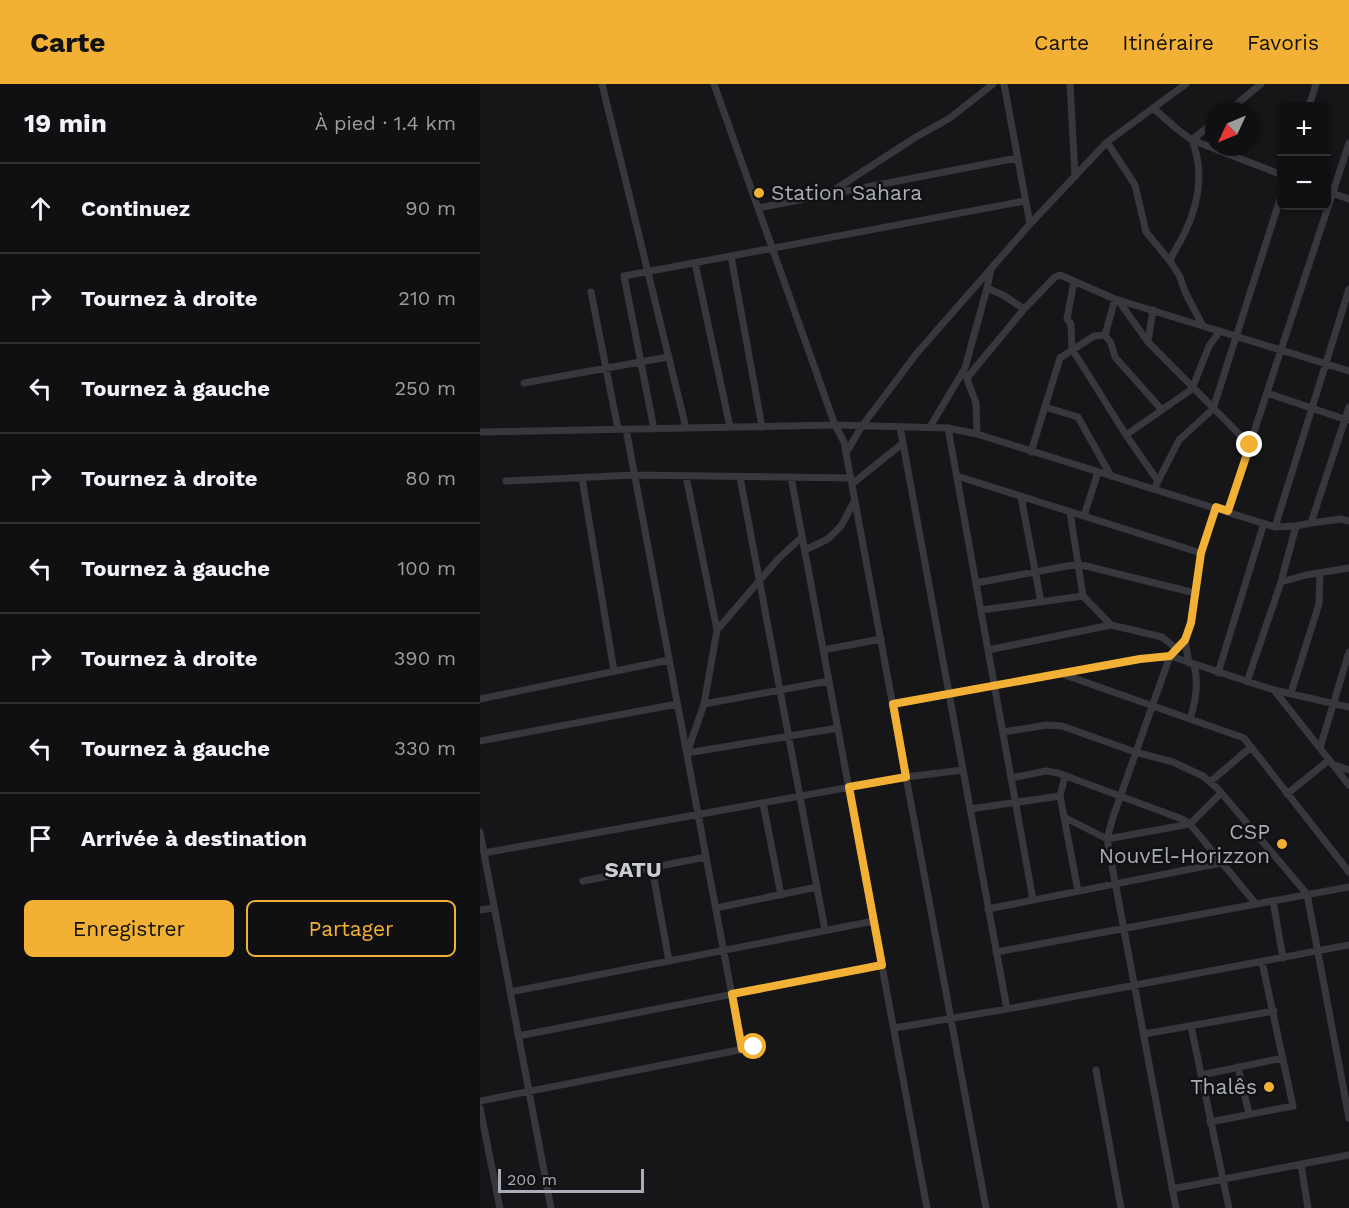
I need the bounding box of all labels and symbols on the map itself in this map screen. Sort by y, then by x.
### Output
north arrow [1205,102,1259,156]
place label: Station Sahara [771,180,922,205]
marker: Station Sahara [752,186,766,200]
route end [1236,431,1262,457]
place label: CSP NouvEl-Horizzon [1099,819,1270,868]
marker: CSP NouvEl-Horizzon [1275,837,1289,851]
district label: SATU [604,857,662,882]
route start [740,1033,766,1059]
place label: Thalês [1190,1074,1257,1099]
marker: Thalês [1262,1080,1276,1094]
scale bar [498,1166,644,1194]

